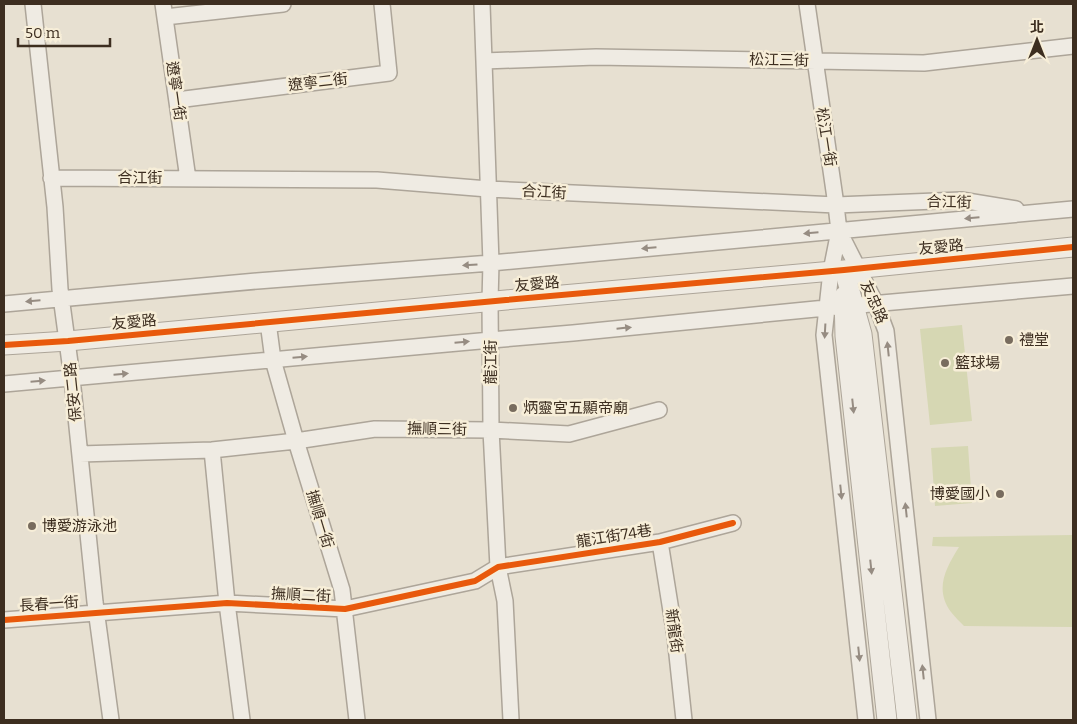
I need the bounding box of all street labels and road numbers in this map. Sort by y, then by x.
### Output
street label: 松江三街 [749,50,809,70]
street label: 遼寧一街 [163,60,189,122]
street label: 遼寧二街 [287,69,349,95]
street label: 松江一街 [812,106,840,168]
street label: 合江街 [117,169,163,187]
street label: 合江街 [521,182,567,202]
street label: 合江街 [926,193,972,211]
street label: 友愛路 [918,236,964,258]
street label: 友愛路 [514,273,560,295]
street label: 友忠路 [857,278,891,326]
street label: 友愛路 [111,311,157,333]
street label: 龍江街 [482,339,500,385]
street label: 保安二路 [61,361,85,423]
street label: 撫順三街 [407,419,467,439]
street label: 撫順一街 [303,488,337,550]
street label: 龍江街74巷 [575,521,653,551]
street label: 撫順二街 [271,584,331,606]
street label: 長春一街 [18,593,80,615]
street label: 新龍街 [662,607,686,655]

